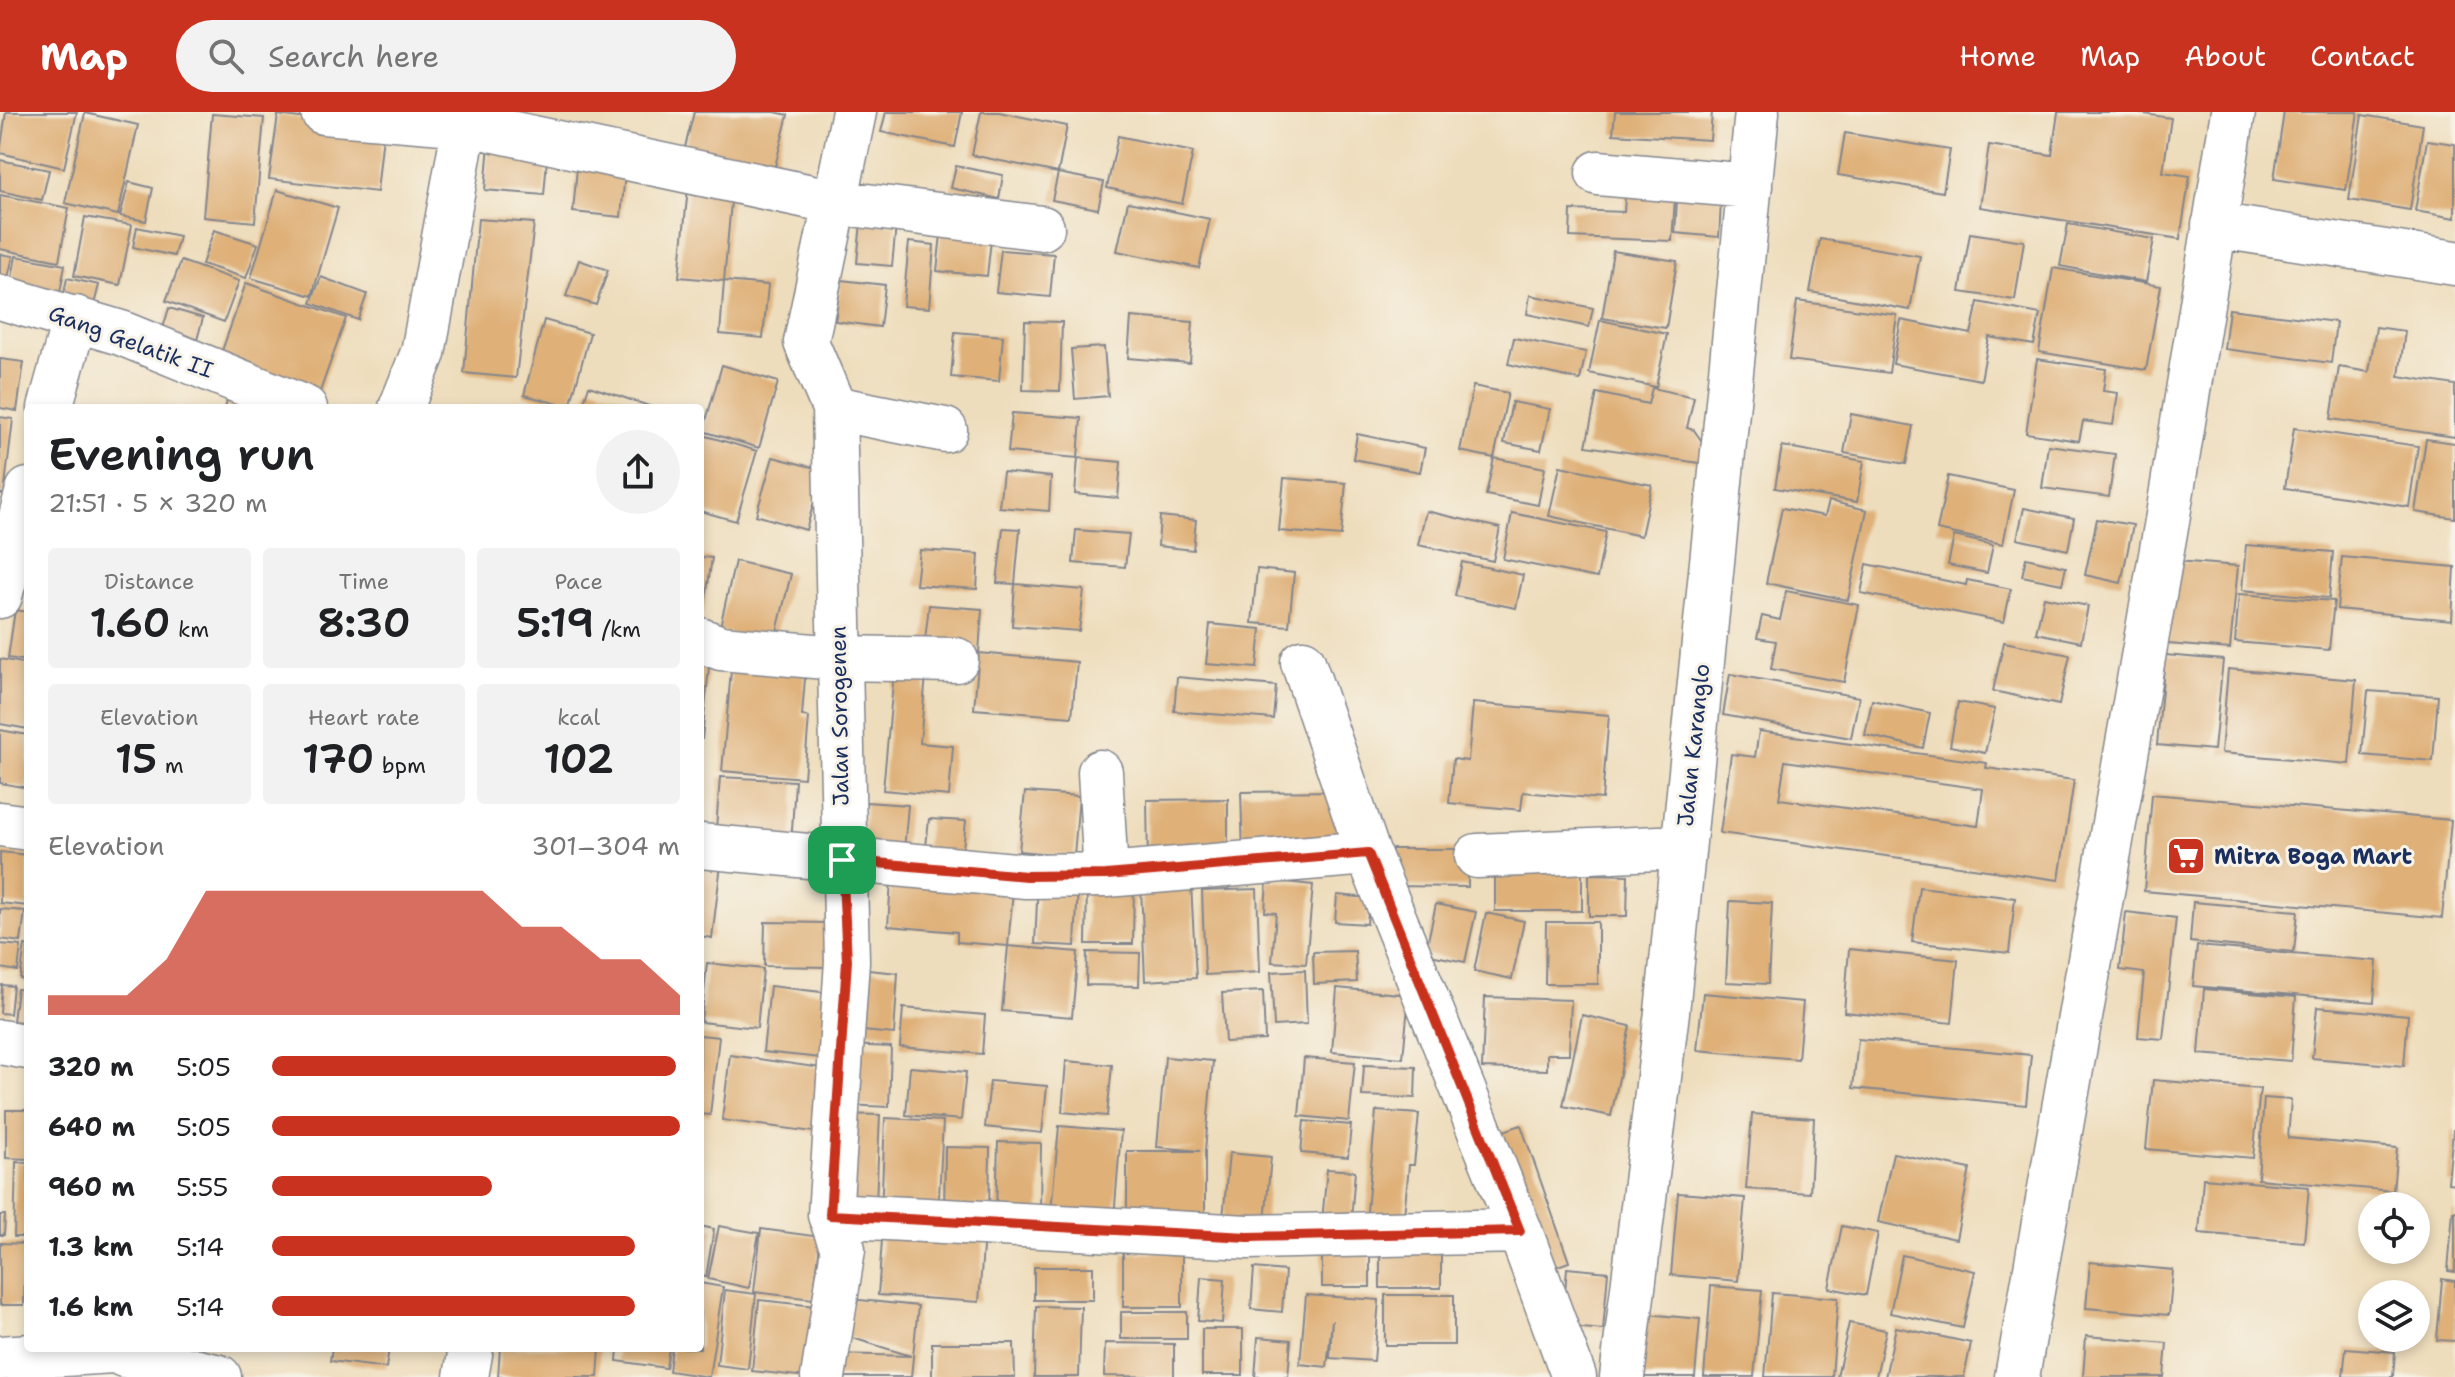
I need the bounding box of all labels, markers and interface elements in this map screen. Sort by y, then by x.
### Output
search box [176,20,736,92]
text: Map [40,31,128,82]
icon: search [204,34,248,78]
text: Search here [268,36,439,77]
text: Home [1959,37,2036,75]
text: Map [2080,37,2140,75]
text: About [2184,37,2266,75]
text: Contact [2310,37,2415,75]
street label: Gang Gelatik II [45,298,217,385]
text: Evening run [48,425,315,484]
button: share [596,430,680,514]
text: 21:51 · 5 × 320 m [48,485,267,520]
text: Distance [104,567,194,596]
text: Time [339,567,389,596]
text: Pace [554,567,603,596]
text: 1.60 [89,596,171,650]
text: 8:30 [317,596,411,650]
text: 5:19 [516,596,594,650]
text: km [171,615,209,644]
text: /km [594,615,641,644]
street label: Jalan Sorogenen [823,626,856,806]
street label: Jalan Karanglo [1671,662,1716,828]
text: Elevation [100,703,199,732]
text: Heart rate [308,703,420,732]
text: kcal [557,703,600,732]
text: 15 [115,732,157,786]
text: 170 [302,732,374,786]
text: 102 [543,732,614,786]
text: m [157,751,184,780]
text: bpm [374,751,426,780]
pin [808,826,876,894]
text: Elevation [48,828,164,863]
text: 301–304 m [531,828,680,863]
supermarket icon: Mitra Boga Mart [2165,835,2207,877]
icon: arrive [820,838,864,882]
place label: Mitra Boga Mart [2214,842,2413,871]
text: 320 m [48,1049,134,1084]
text: 5:05 [176,1049,231,1084]
text: 640 m [48,1109,135,1144]
text: 5:05 [176,1109,231,1144]
text: 960 m [48,1169,135,1204]
text: 5:55 [176,1169,229,1204]
map controls [2358,1192,2430,1352]
button: locate [2358,1192,2430,1264]
text: 1.3 km [48,1229,133,1264]
text: 5:14 [176,1229,224,1264]
button: layers [2358,1280,2430,1352]
text: 1.6 km [48,1289,133,1324]
text: 5:14 [176,1289,224,1324]

